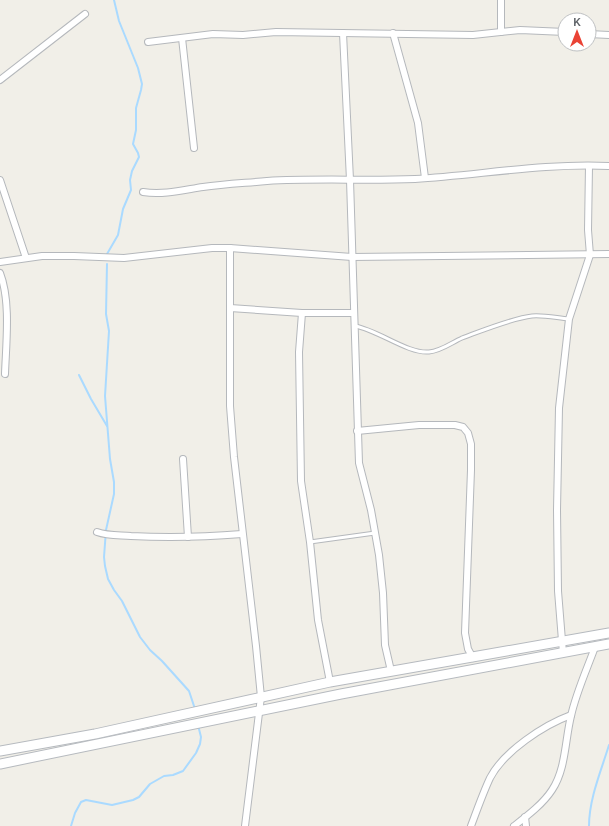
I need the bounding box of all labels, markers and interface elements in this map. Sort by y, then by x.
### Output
north arrow [557,12,597,52]
text: K [573,16,581,29]

